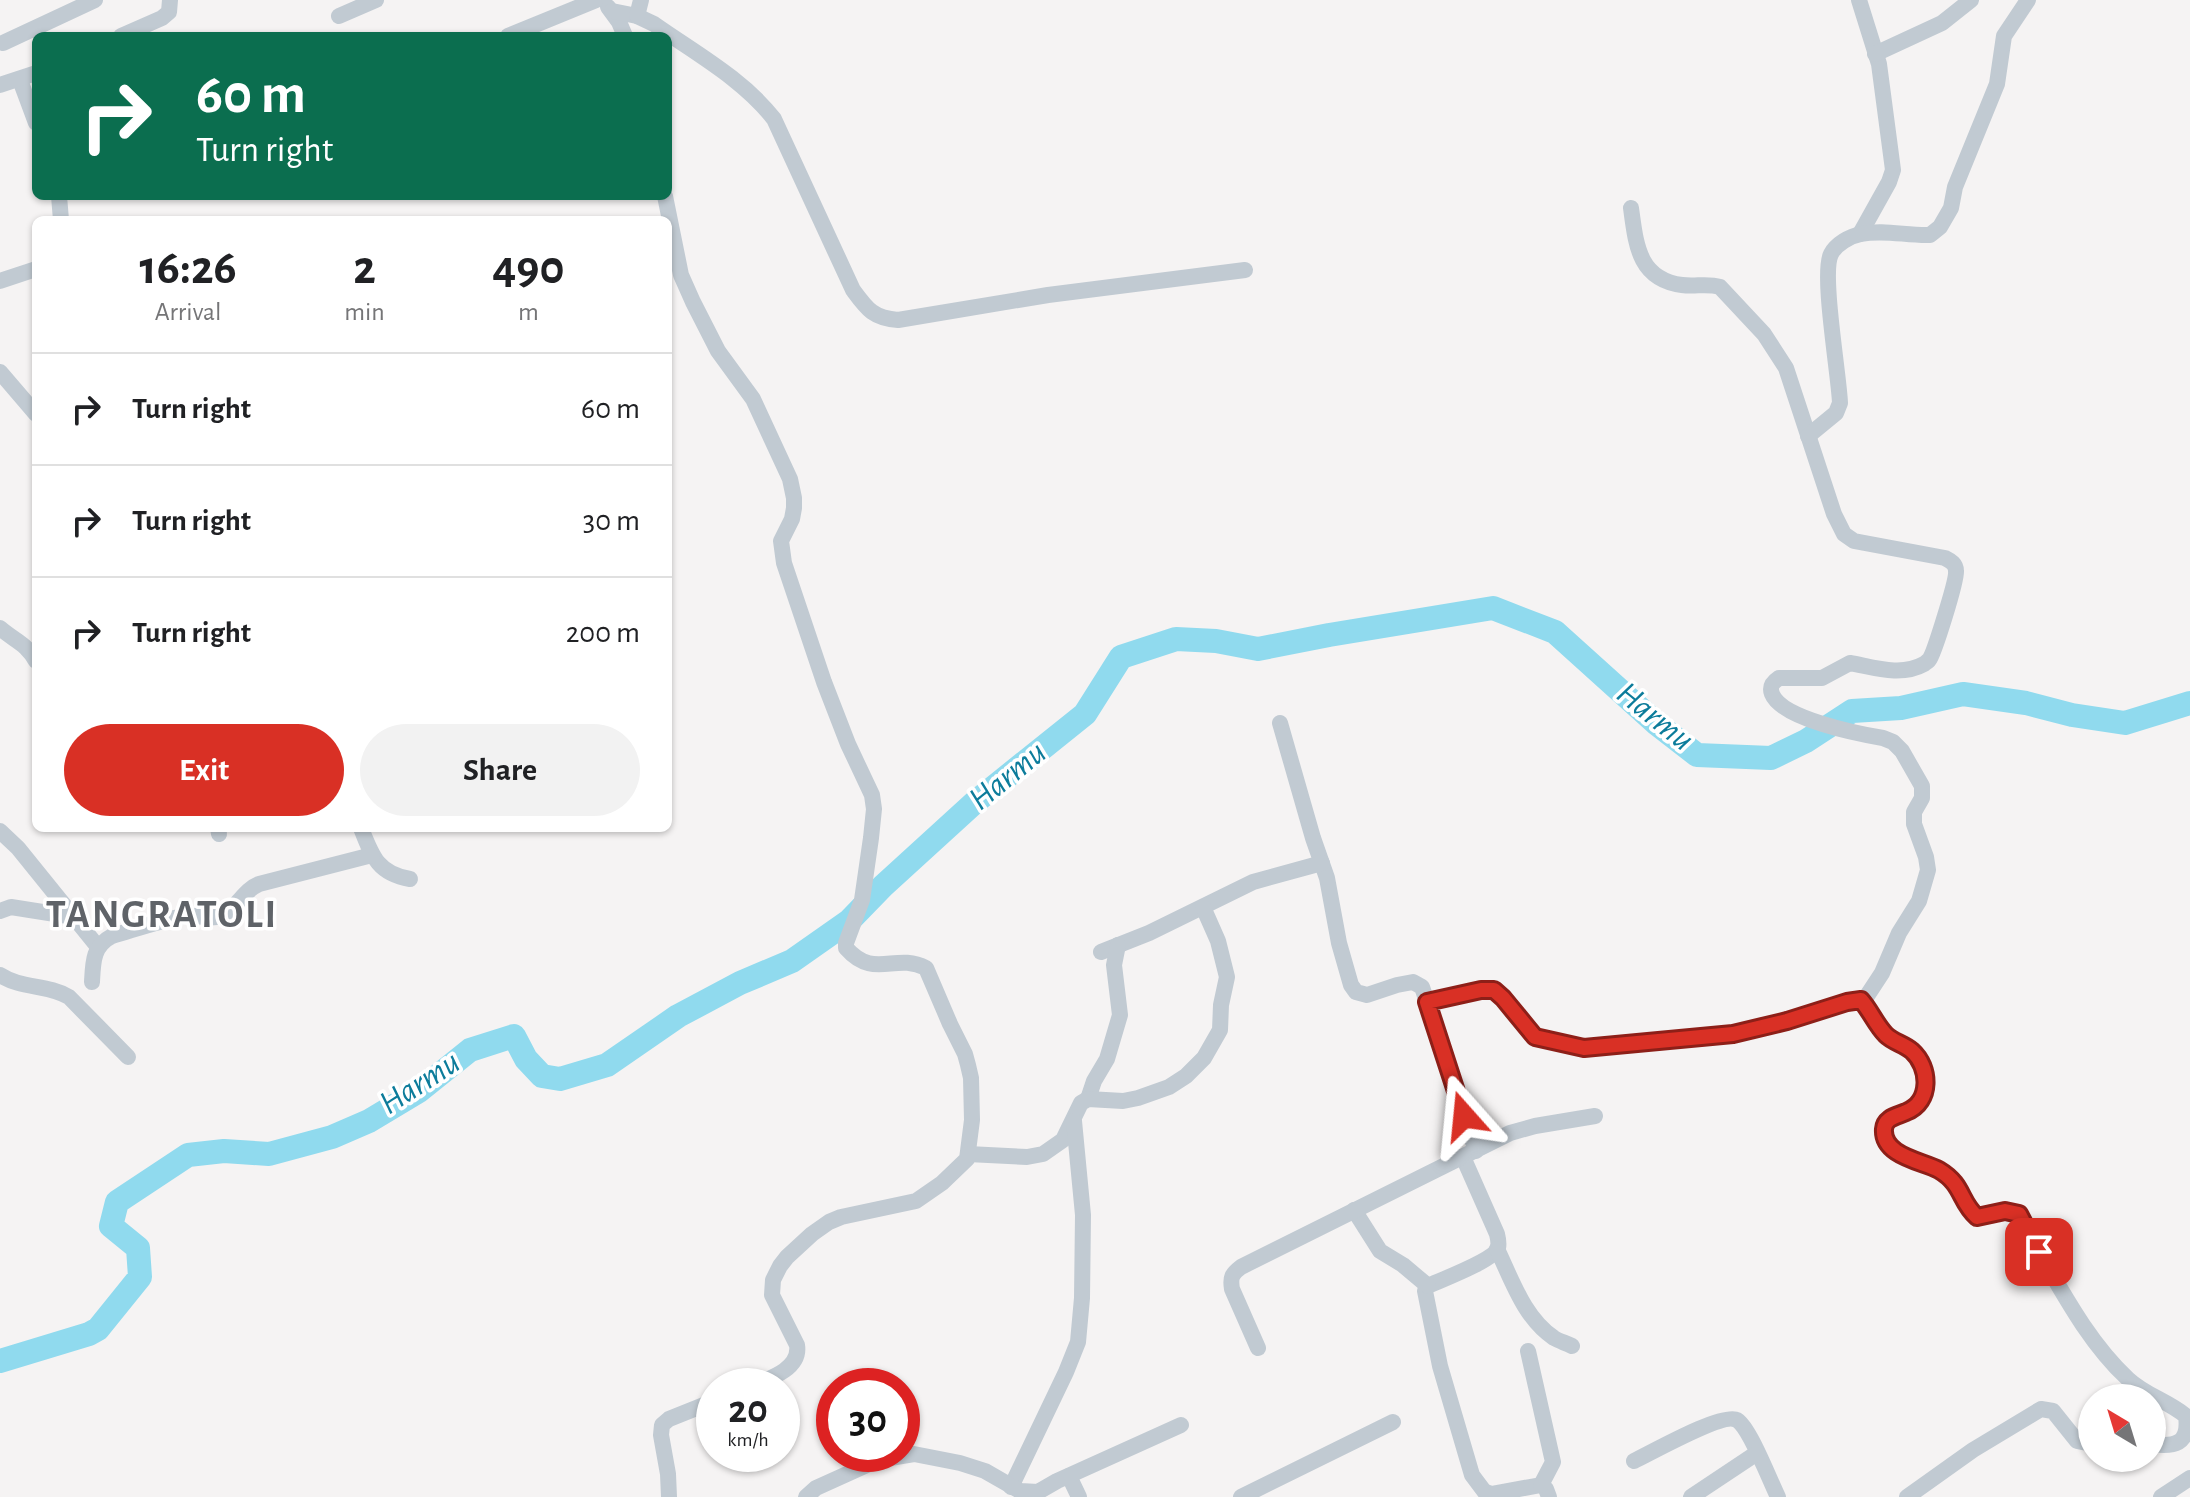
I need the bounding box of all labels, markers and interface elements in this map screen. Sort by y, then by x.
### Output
icon: right [64,64,168,168]
text: 60 m [196,67,306,123]
text: Turn right [196,132,333,168]
text: 16:26 [139,245,237,293]
text: 2 [353,245,376,293]
text: 490 [492,245,565,293]
text: Arrival [155,299,222,325]
text: min [344,299,385,325]
text: m [518,299,539,325]
icon: right [64,387,108,431]
text: Turn right [132,394,251,424]
text: 60 m [581,394,640,424]
icon: right [64,499,108,543]
text: Turn right [132,506,251,536]
text: 30 m [583,506,640,536]
icon: right [64,611,108,655]
text: Turn right [132,618,251,648]
text: 200 m [566,618,640,648]
water label: Harmu [1610,676,1700,758]
button: Exit [64,724,344,816]
button: Share [360,724,640,816]
water label: Harmu [963,735,1053,817]
district label: TANGRATOLI [46,895,278,935]
water label: Harmu [374,1045,466,1121]
position arrow [1422,1074,1506,1158]
pin [2005,1218,2073,1286]
icon: arrive [2017,1230,2061,1274]
speed limit sign: 30 [816,1368,920,1472]
north arrow [2078,1384,2166,1472]
map controls [2078,1384,2166,1472]
text: 20 [728,1390,768,1430]
text: km/h [727,1430,769,1450]

